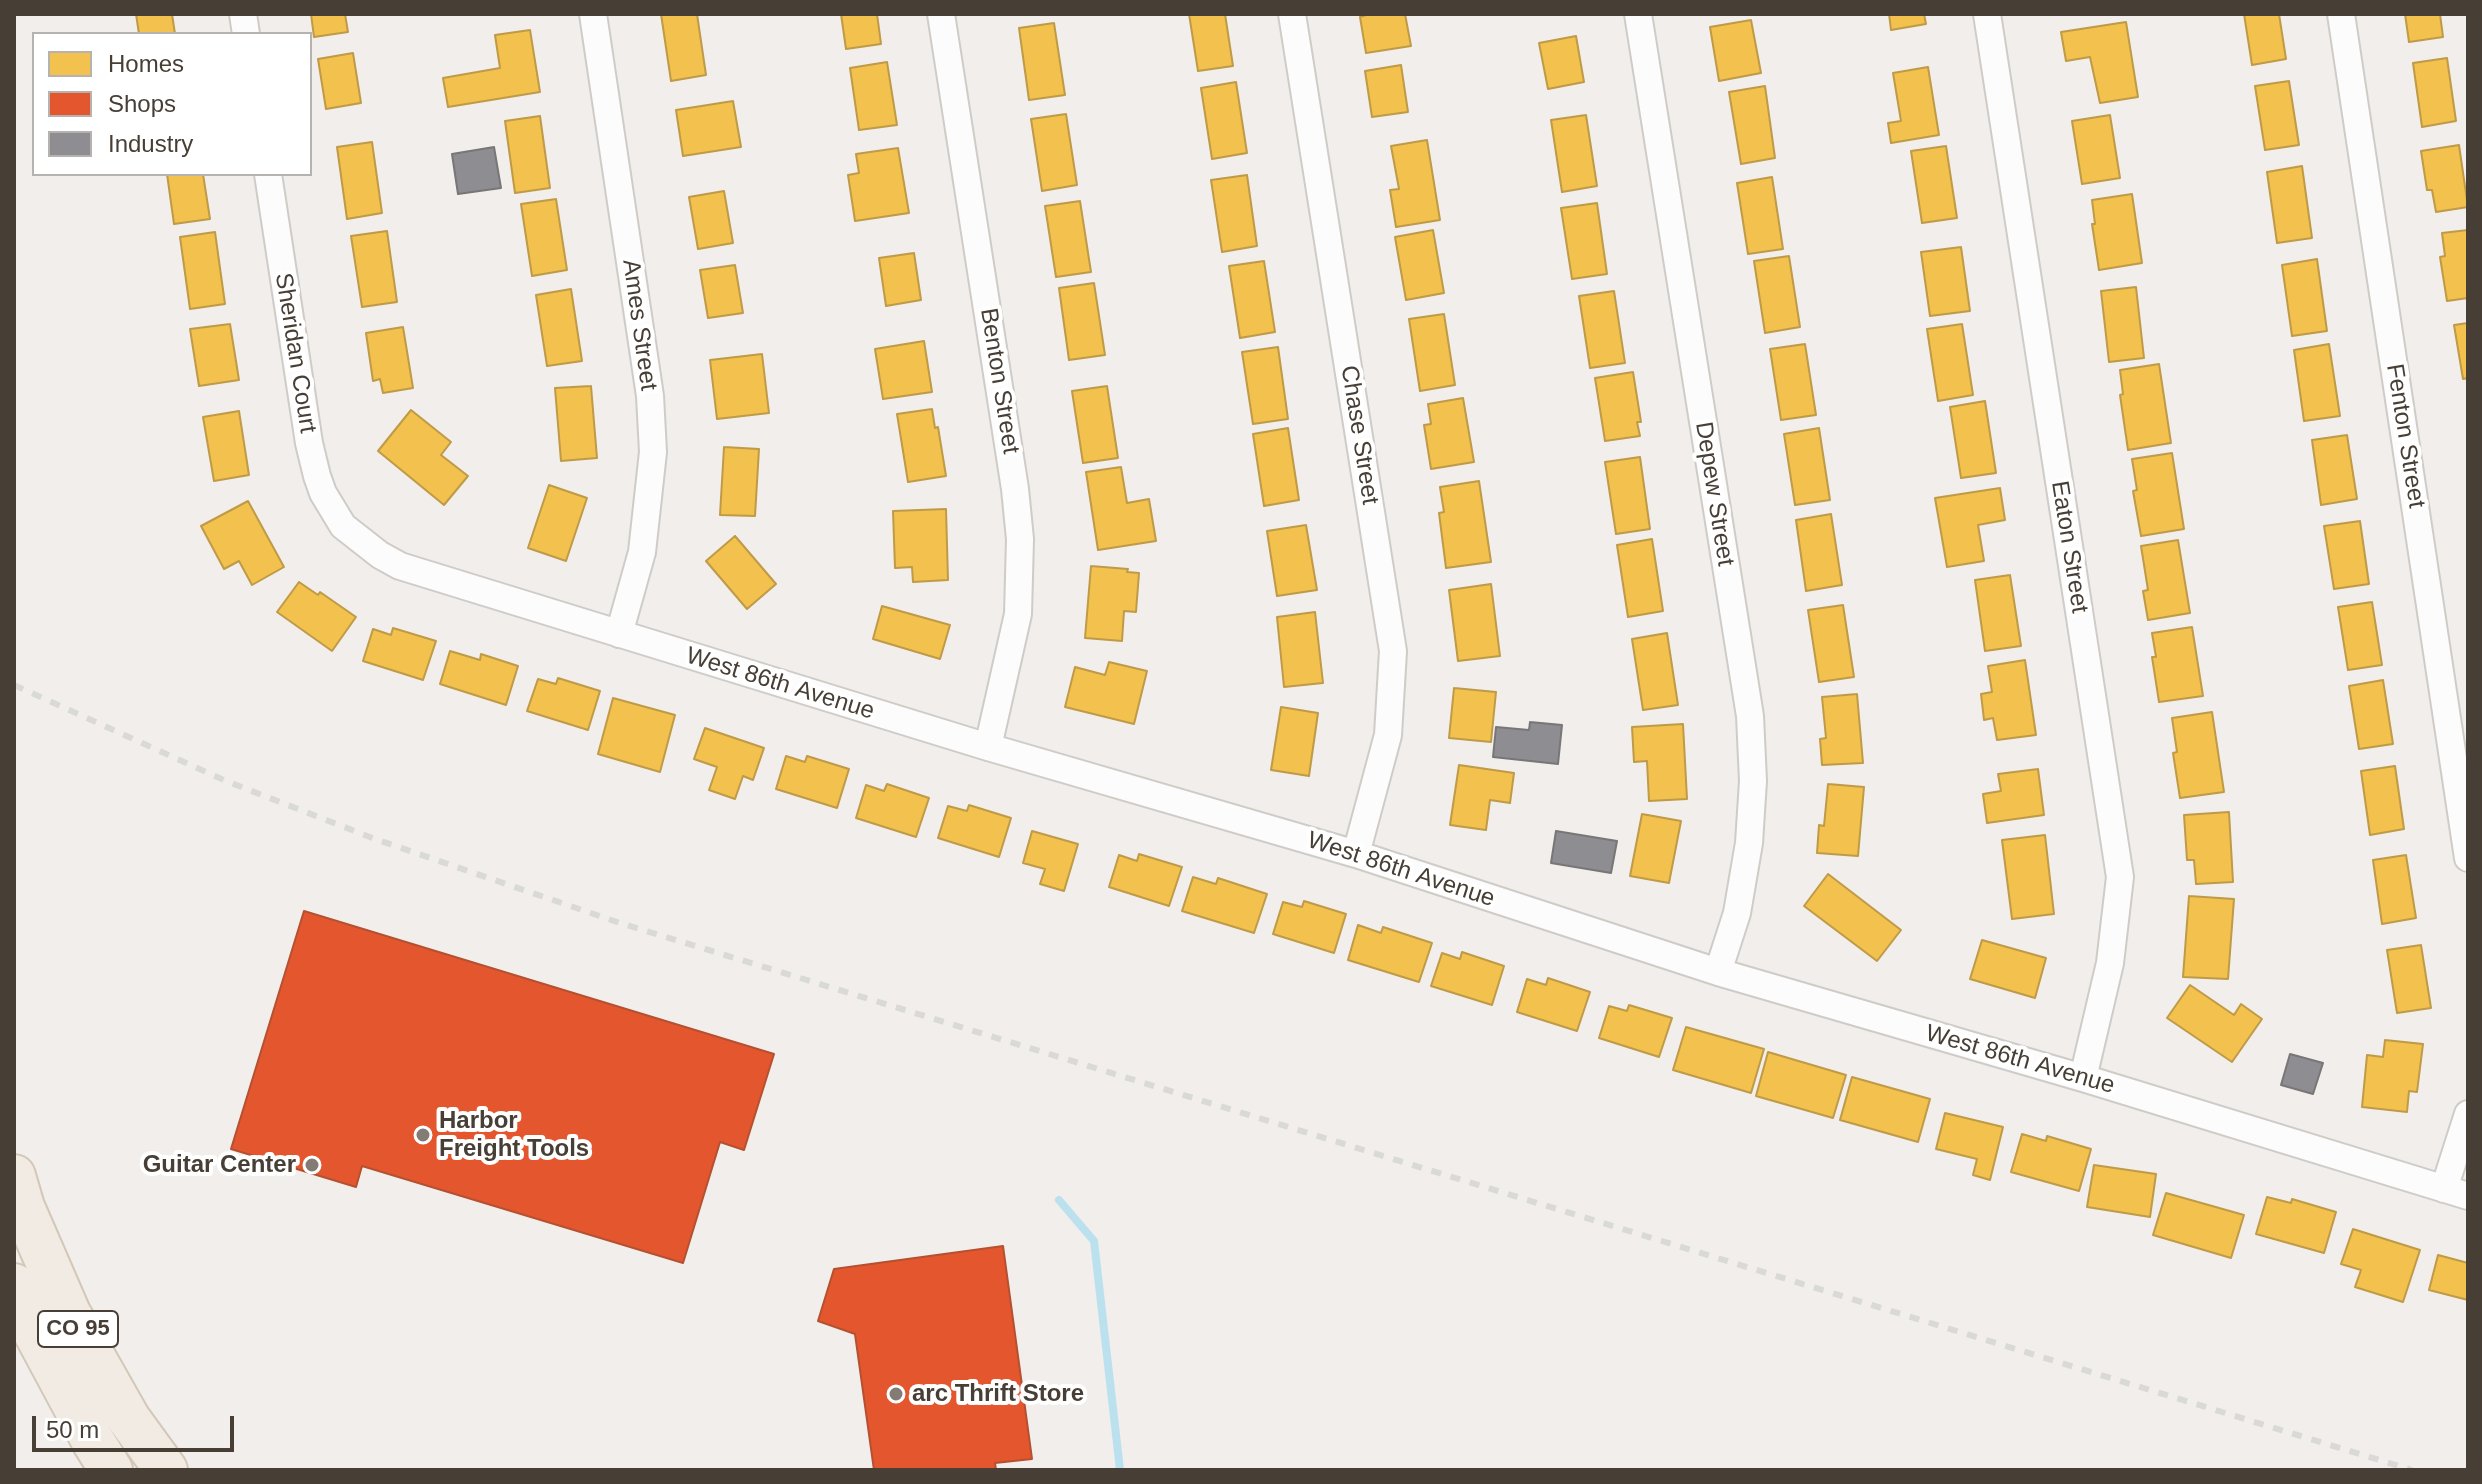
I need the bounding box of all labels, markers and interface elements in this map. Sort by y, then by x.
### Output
legend [32,32,312,176]
text: Homes [108,50,184,77]
text: Shops [108,90,176,117]
text: Industry [108,130,193,157]
street label: Ames Street [616,258,662,392]
street label: Sheridan Court [268,271,322,435]
street label: Benton Street [973,306,1025,456]
street label: Fenton Street [2379,362,2431,510]
street label: Chase Street [1334,364,1384,506]
street label: Depew Street [1688,420,1740,568]
street label: Eaton Street [2044,479,2094,615]
street label: West 86th Avenue [682,642,878,726]
street label: West 86th Avenue [1304,826,1498,914]
street label: West 86th Avenue [1922,1019,2118,1101]
place label: Harbor Freight Tools [439,1107,589,1163]
marker: Harbor Freight Tools [414,1126,432,1144]
place label: Guitar Center [143,1151,296,1179]
marker: Guitar Center [303,1156,321,1174]
road number: CO 95 [38,1311,118,1347]
place label: arc Thrift Store [912,1380,1084,1408]
marker: arc Thrift Store [887,1385,905,1403]
scale bar [36,1400,238,1450]
text: 50 m [46,1416,99,1443]

